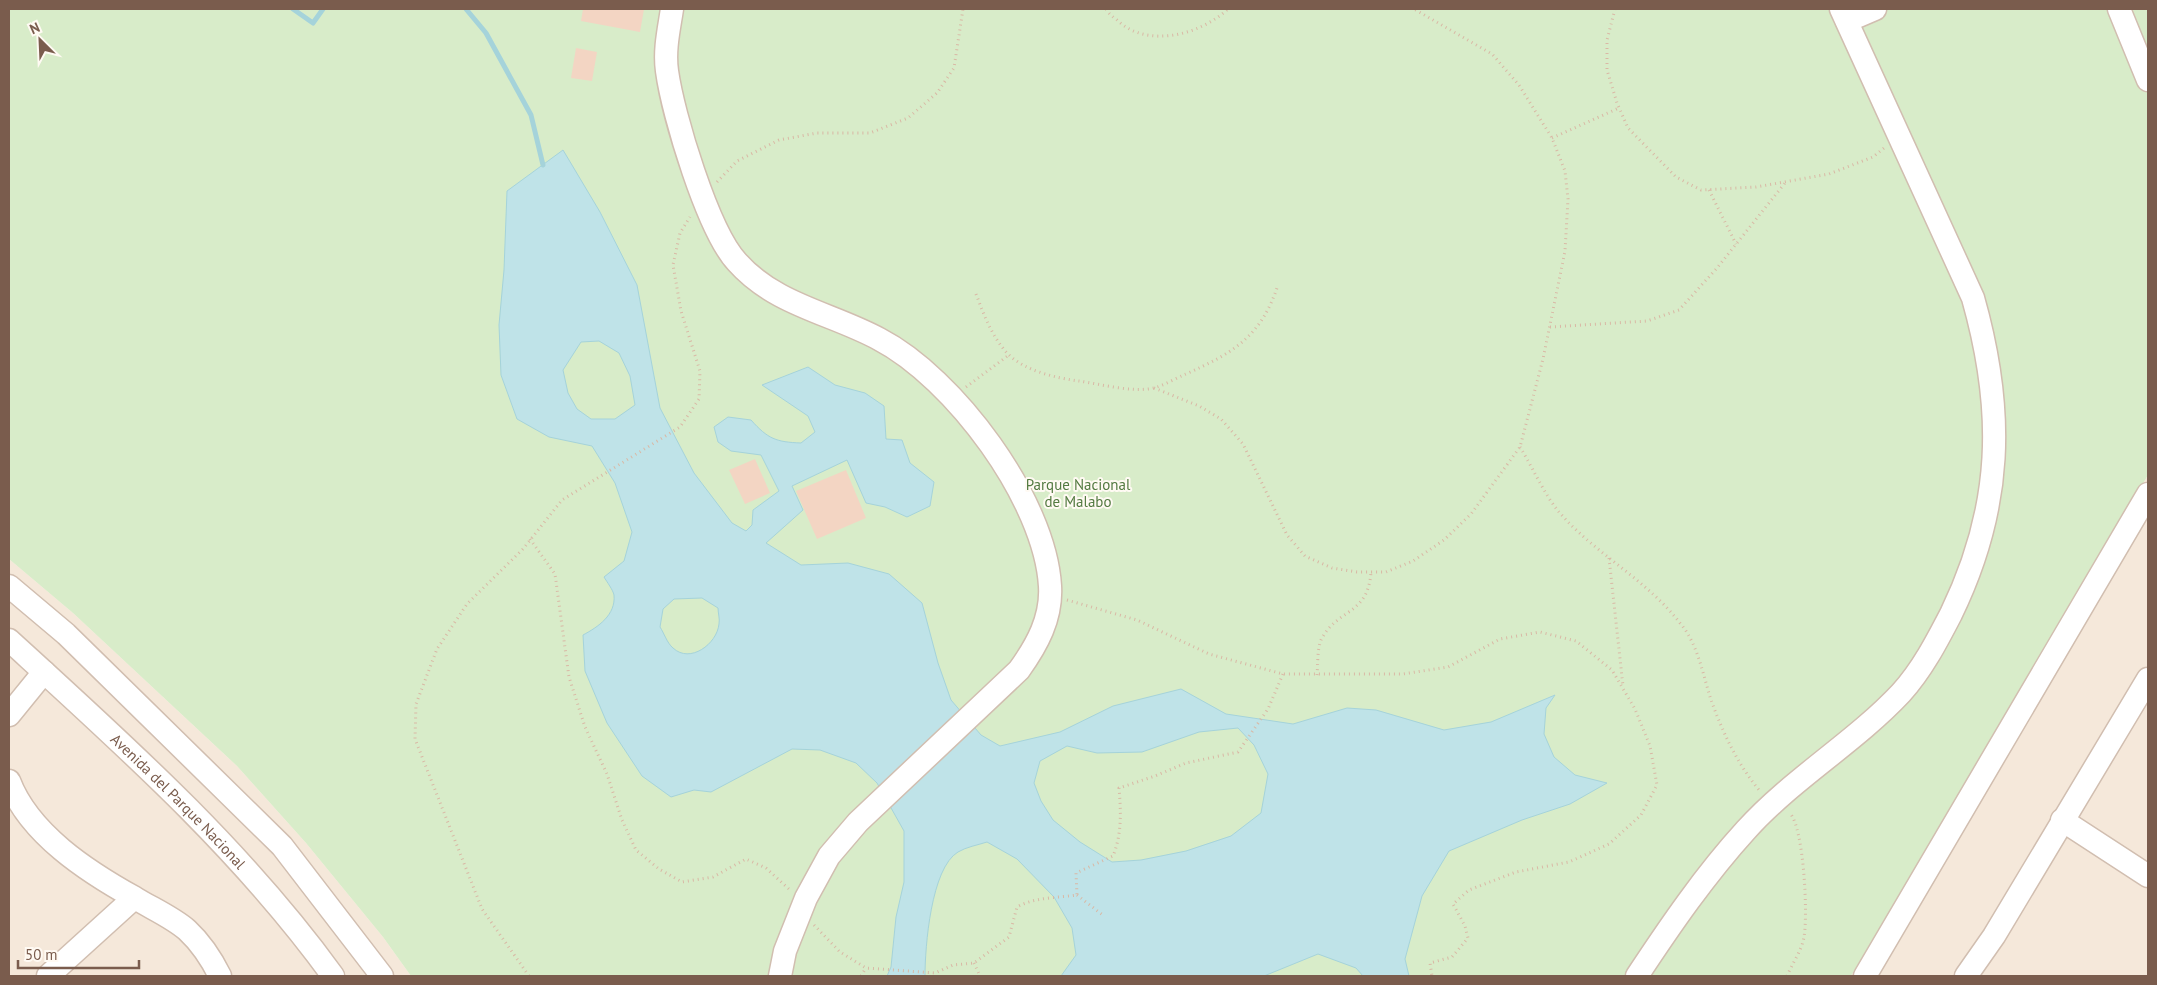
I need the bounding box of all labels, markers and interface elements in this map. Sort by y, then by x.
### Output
north arrow [15,15,65,65]
text: N [27,18,43,38]
park label: Parque Nacional de Malabo [1026,475,1131,511]
street label: Avenida del Parque Nacional [107,729,251,873]
scale bar [18,938,139,970]
text: 50 m [25,945,58,964]

